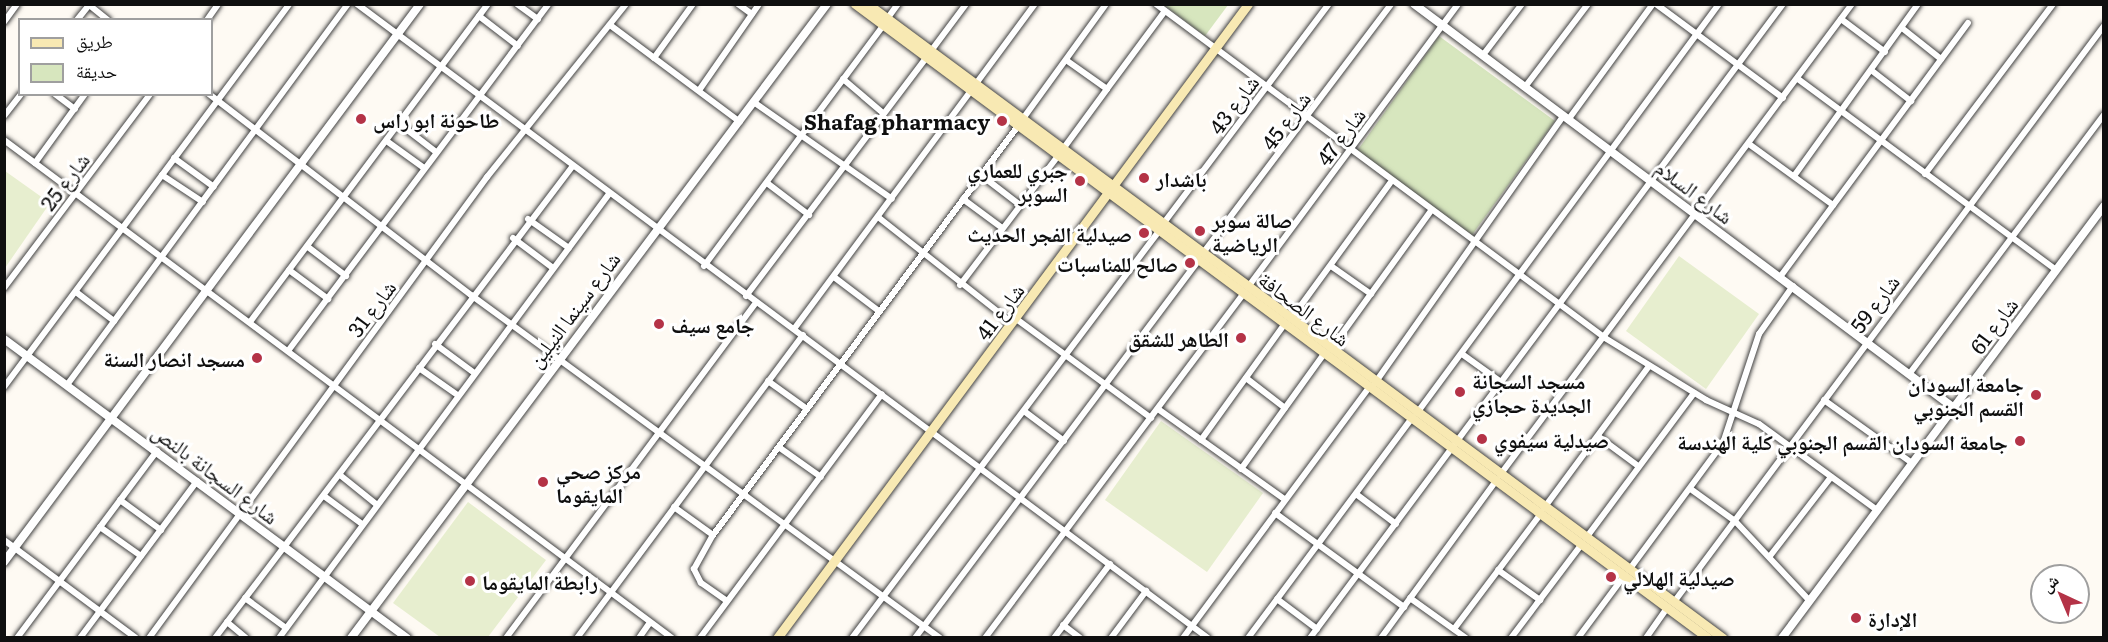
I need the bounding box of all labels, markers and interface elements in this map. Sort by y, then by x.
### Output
legend [18,18,213,96]
text: طريق [76,27,113,54]
text: حديقة [76,57,117,84]
street label: شارع 43 [1203,70,1263,138]
street label: شارع 45 [1255,86,1315,154]
street label: شارع 47 [1310,102,1370,170]
place label: طاحونة ابو راس [373,106,500,132]
place label: Shafag pharmacy [804,108,990,134]
marker: طاحونة ابو راس [354,112,368,126]
marker: Shafag pharmacy [995,114,1009,128]
street label: شارع 25 [34,147,94,215]
street label: شارع السلام [1651,154,1739,228]
place label: جبري للعماري السوبر [967,156,1068,206]
place label: باشدار [1156,165,1207,191]
marker: باشدار [1137,171,1151,185]
marker: جبري للعماري السوبر [1073,174,1087,188]
place label: صالة سوبر الرياضية [1212,206,1292,256]
place label: صيدلية الفجر الحديث [967,220,1132,246]
marker: صالة سوبر الرياضية [1193,224,1207,238]
marker: صيدلية الفجر الحديث [1137,226,1151,240]
street label: شارع سينما النيلين [521,246,625,372]
place label: صالح للمناسبات [1057,250,1178,276]
marker: صالح للمناسبات [1183,256,1197,270]
street label: شارع الصحافة [1254,266,1356,350]
street label: شارع 59 [1844,269,1904,337]
street label: شارع 31 [342,275,400,341]
street label: شارع 41 [970,278,1028,344]
street label: شارع 61 [1964,292,2022,358]
place label: جامع سيف [671,311,755,337]
marker: جامع سيف [652,317,666,331]
place label: الطاهر للشقق [1128,325,1229,351]
marker: الطاهر للشقق [1234,331,1248,345]
place label: مسجد انصار السنة [104,345,245,371]
marker: مسجد انصار السنة [250,351,264,365]
place label: مسجد السجانة الجديدة حجازي [1472,367,1592,417]
place label: جامعة السودان القسم الجنوبي [1908,370,2024,420]
marker: مسجد السجانة الجديدة حجازي [1453,385,1467,399]
marker: جامعة السودان القسم الجنوبي [2029,388,2043,402]
street label: شارع السجانة بالنص [148,417,284,529]
place label: صيدلية سيفوي [1494,426,1609,452]
place label: جامعة السودان القسم الجنوبي كلية الهندسة [1677,428,2008,454]
marker: صيدلية سيفوي [1475,432,1489,446]
marker: جامعة السودان القسم الجنوبي كلية الهندسة [2013,434,2027,448]
place label: مركز صحي المايقوما [556,457,641,507]
marker: مركز صحي المايقوما [534,473,552,491]
place label: صيدلية الهلالي [1623,564,1735,590]
north arrow [2030,564,2090,624]
place label: رابطة المايقوما [482,568,598,594]
text: ش [2034,568,2063,597]
marker: صيدلية الهلالي [1604,570,1618,584]
marker: رابطة المايقوما [463,574,477,588]
place label: الإدارة [1868,605,1917,631]
marker: الإدارة [1849,611,1863,625]

